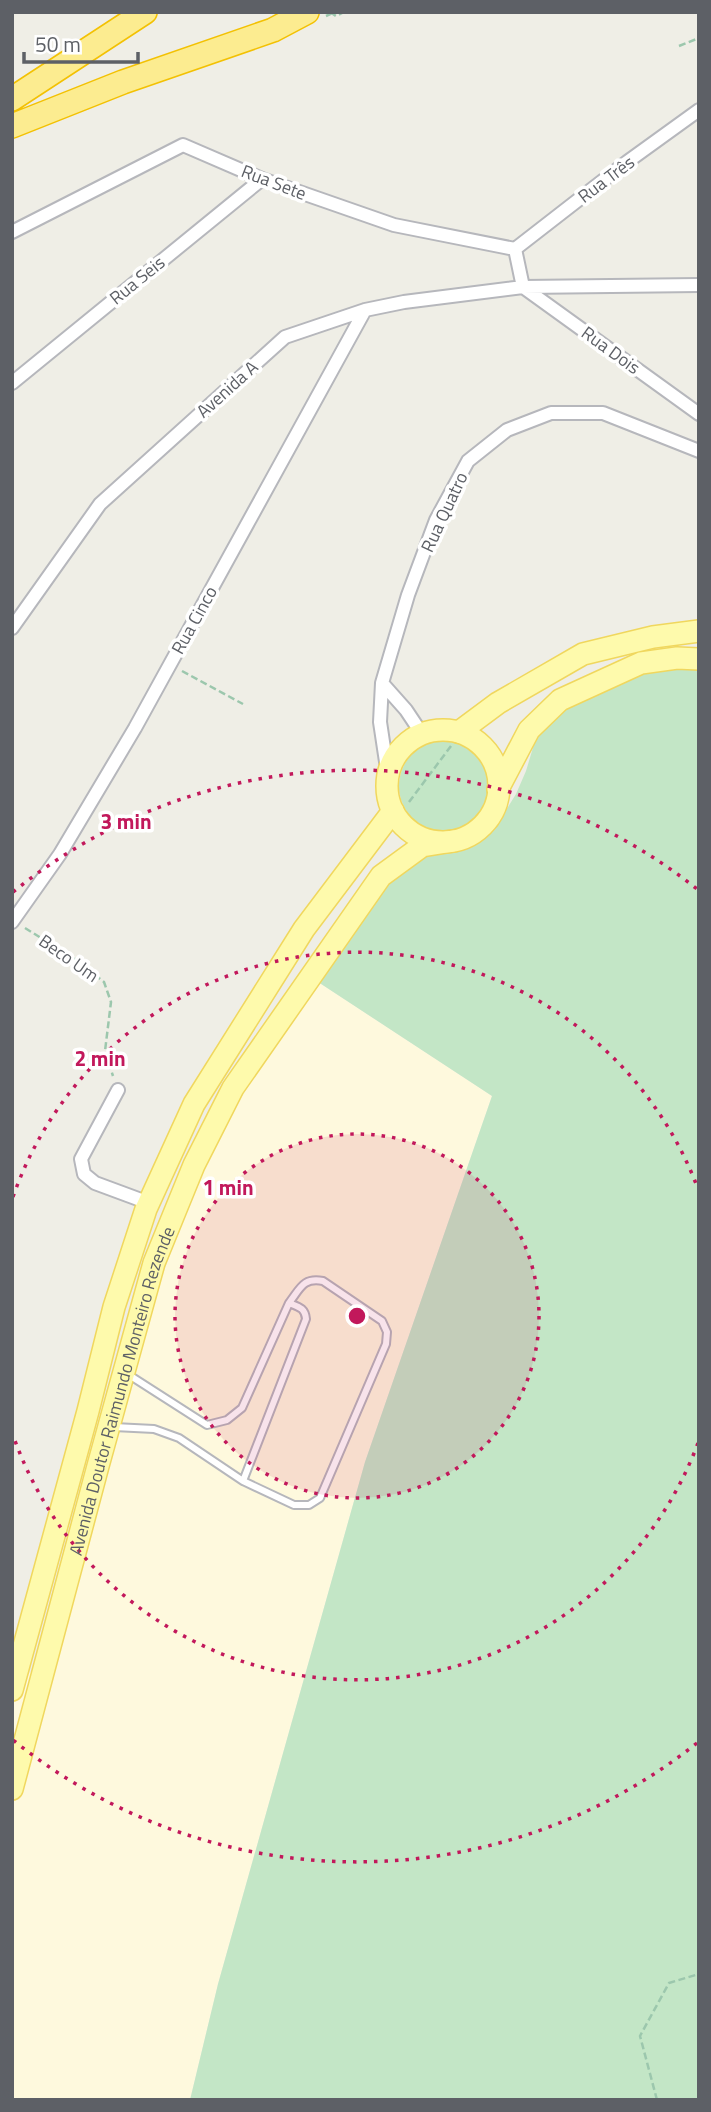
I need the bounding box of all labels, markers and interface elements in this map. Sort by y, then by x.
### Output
scale bar [24,21,138,65]
text: 50 m [35,28,81,60]
street label: Rua Três [572,149,640,209]
street label: Rua Sete [238,157,310,207]
street label: Rua Seis [103,249,171,311]
street label: Rua Dois [576,319,646,381]
street label: Avenida A [190,354,264,424]
street label: Rua Quatro [414,467,474,557]
street label: Rua Cinco [164,581,224,659]
text: 3 min [100,805,152,837]
street label: Beco Um [33,927,105,989]
text: 2 min [74,1042,126,1074]
text: 1 min [202,1171,254,1203]
street label: Avenida Doutor Raimundo Monteiro Rezende [61,1222,181,1558]
centre of rings [345,1304,369,1328]

